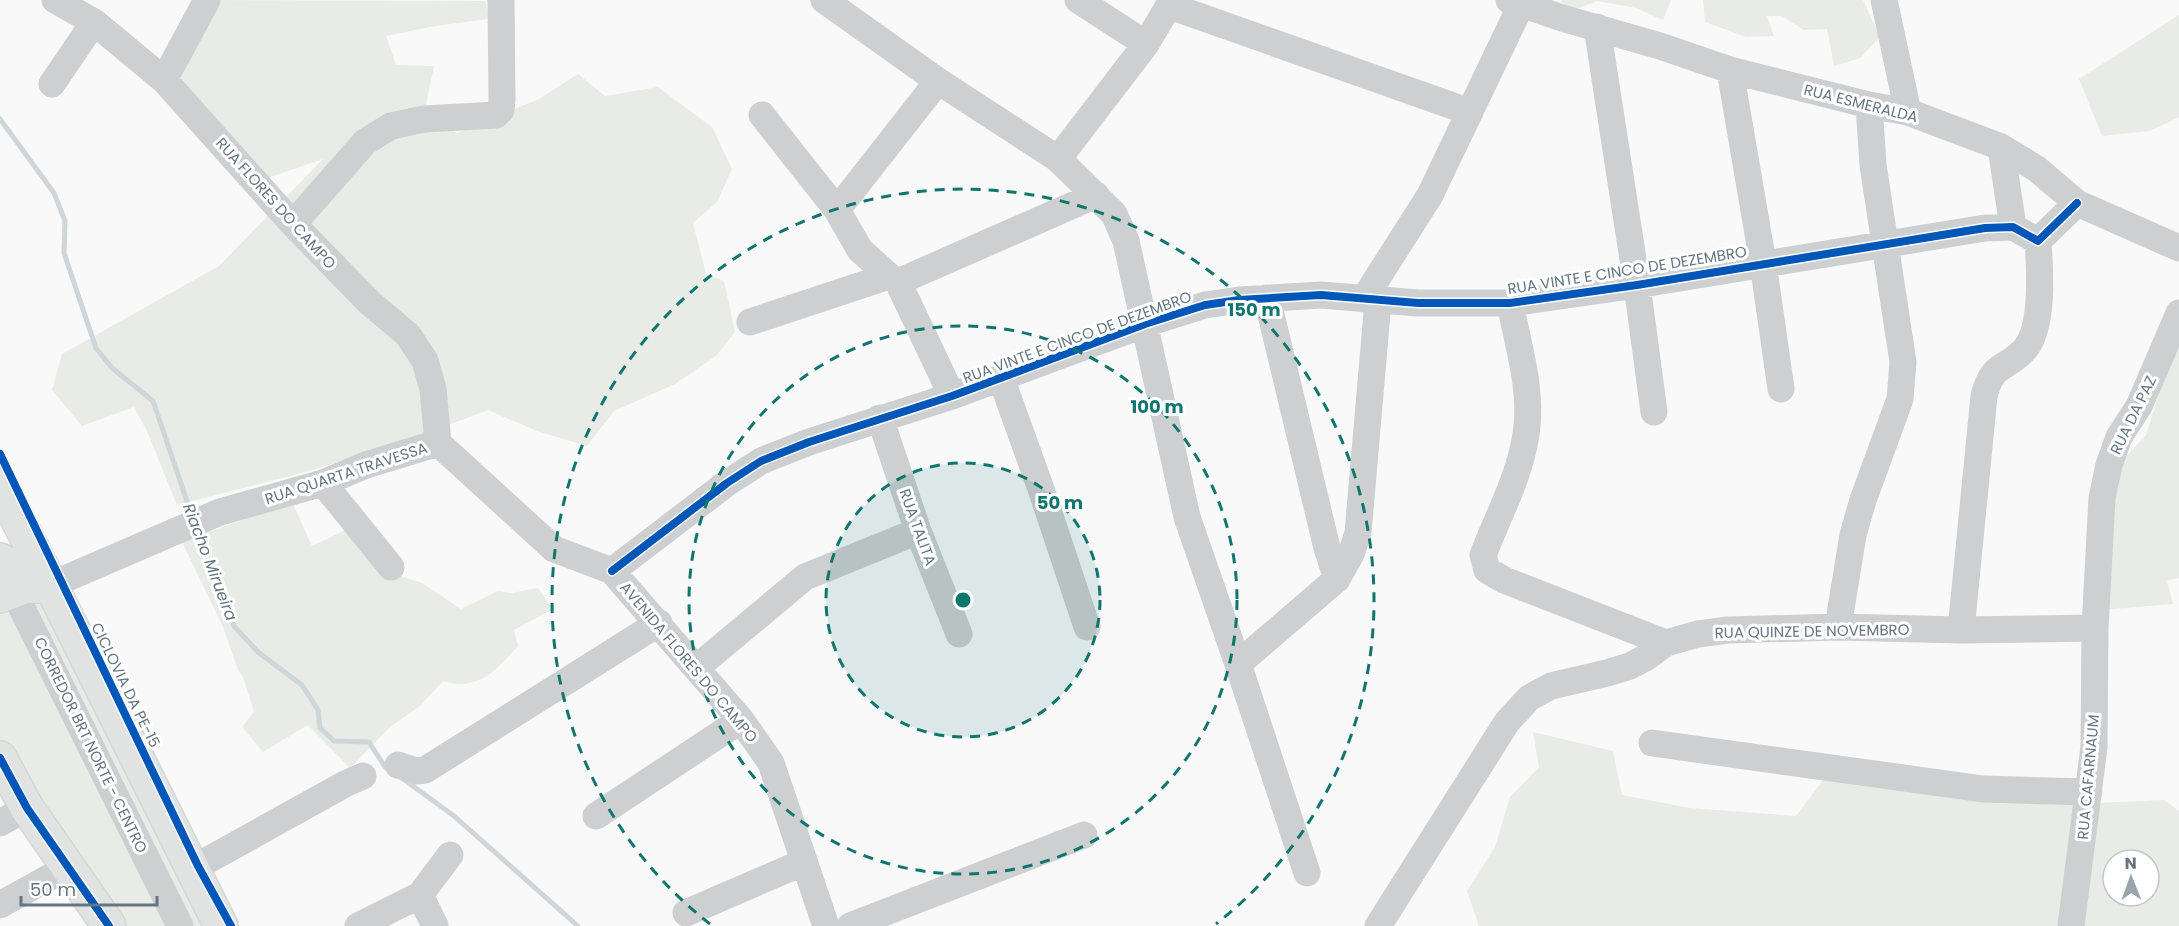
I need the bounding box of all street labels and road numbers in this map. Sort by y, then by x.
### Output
street label: RUA ESMERALDA [1802,79,1920,127]
street label: RUA FLORES DO CAMPO [211,133,341,273]
street label: RUA VINTE E CINCO DE DEZEMBRO [1506,241,1748,299]
street label: RUA VINTE E CINCO DE DEZEMBRO [960,286,1194,388]
street label: RUA DA PAZ [2105,372,2161,458]
street label: RUA QUARTA TRAVESSA [262,437,430,509]
street label: RUA TALITA [894,486,942,568]
street label: AVENIDA FLORES DO CAMPO [615,577,763,747]
street label: CICLOVIA DA PE-15 [87,619,165,751]
street label: RUA QUINZE DE NOVEMBRO [1714,619,1910,643]
street label: CORREDOR BRT NORTE - CENTRO [29,634,153,857]
street label: RUA CAFARNAUM [2072,714,2104,840]

